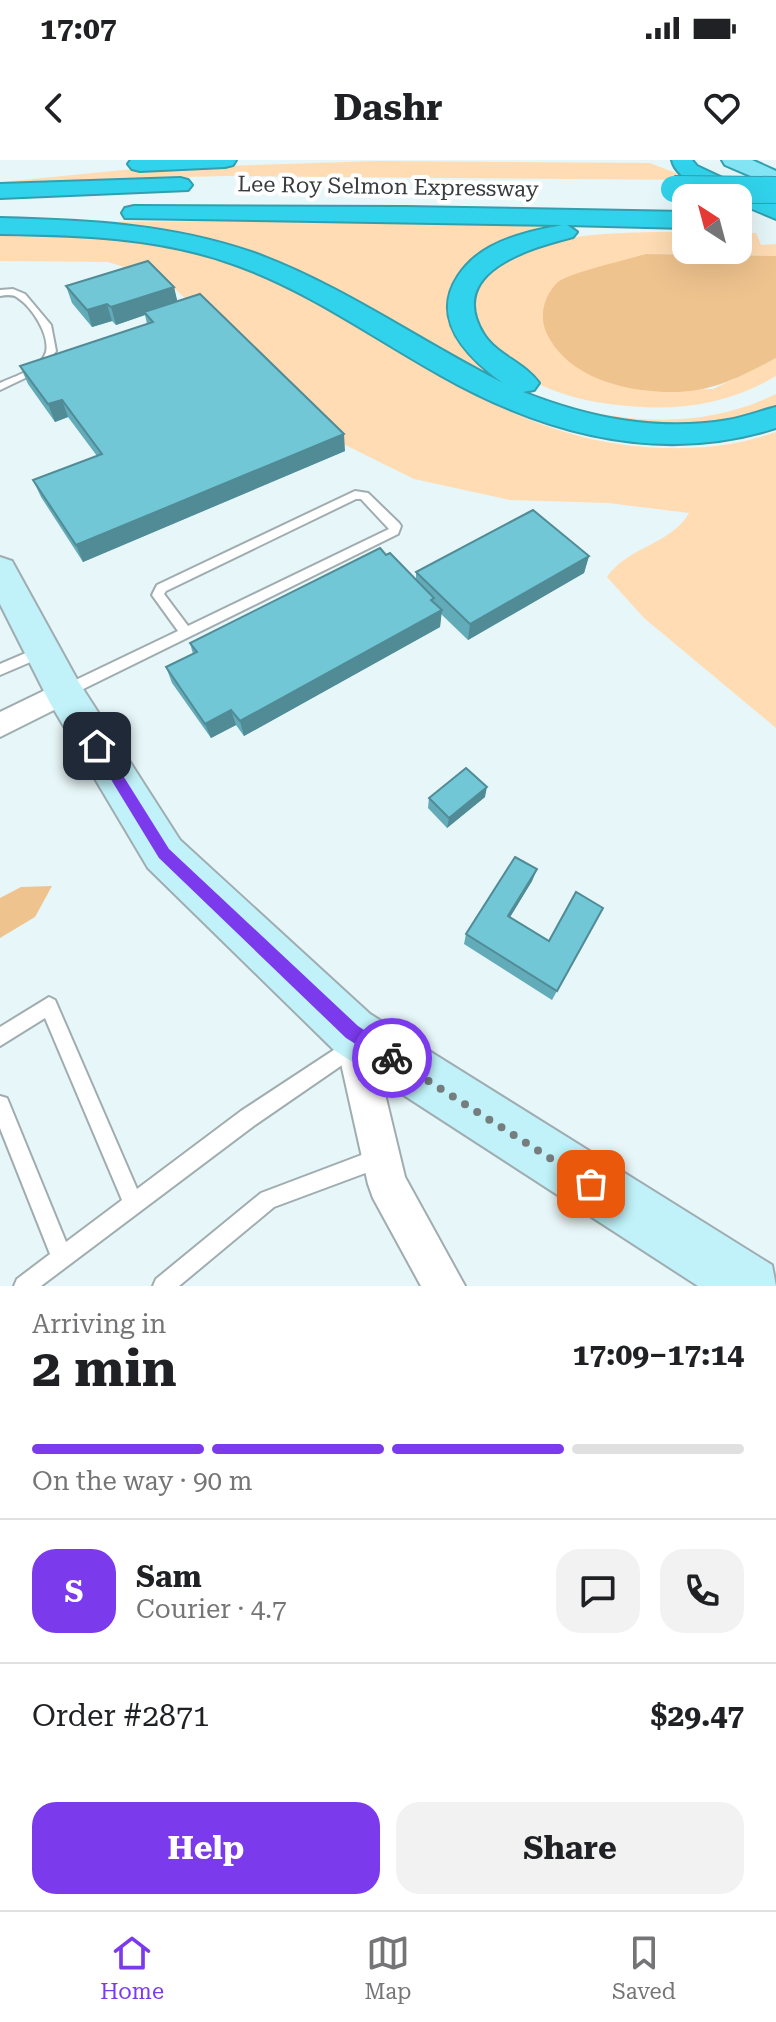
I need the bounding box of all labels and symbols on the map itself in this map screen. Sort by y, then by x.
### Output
street label: Lee Roy Selmon Expressway [237,171,539,202]
north arrow [672,184,752,264]
pin [63,712,131,780]
courier [352,1018,432,1098]
pin [557,1150,625,1218]

